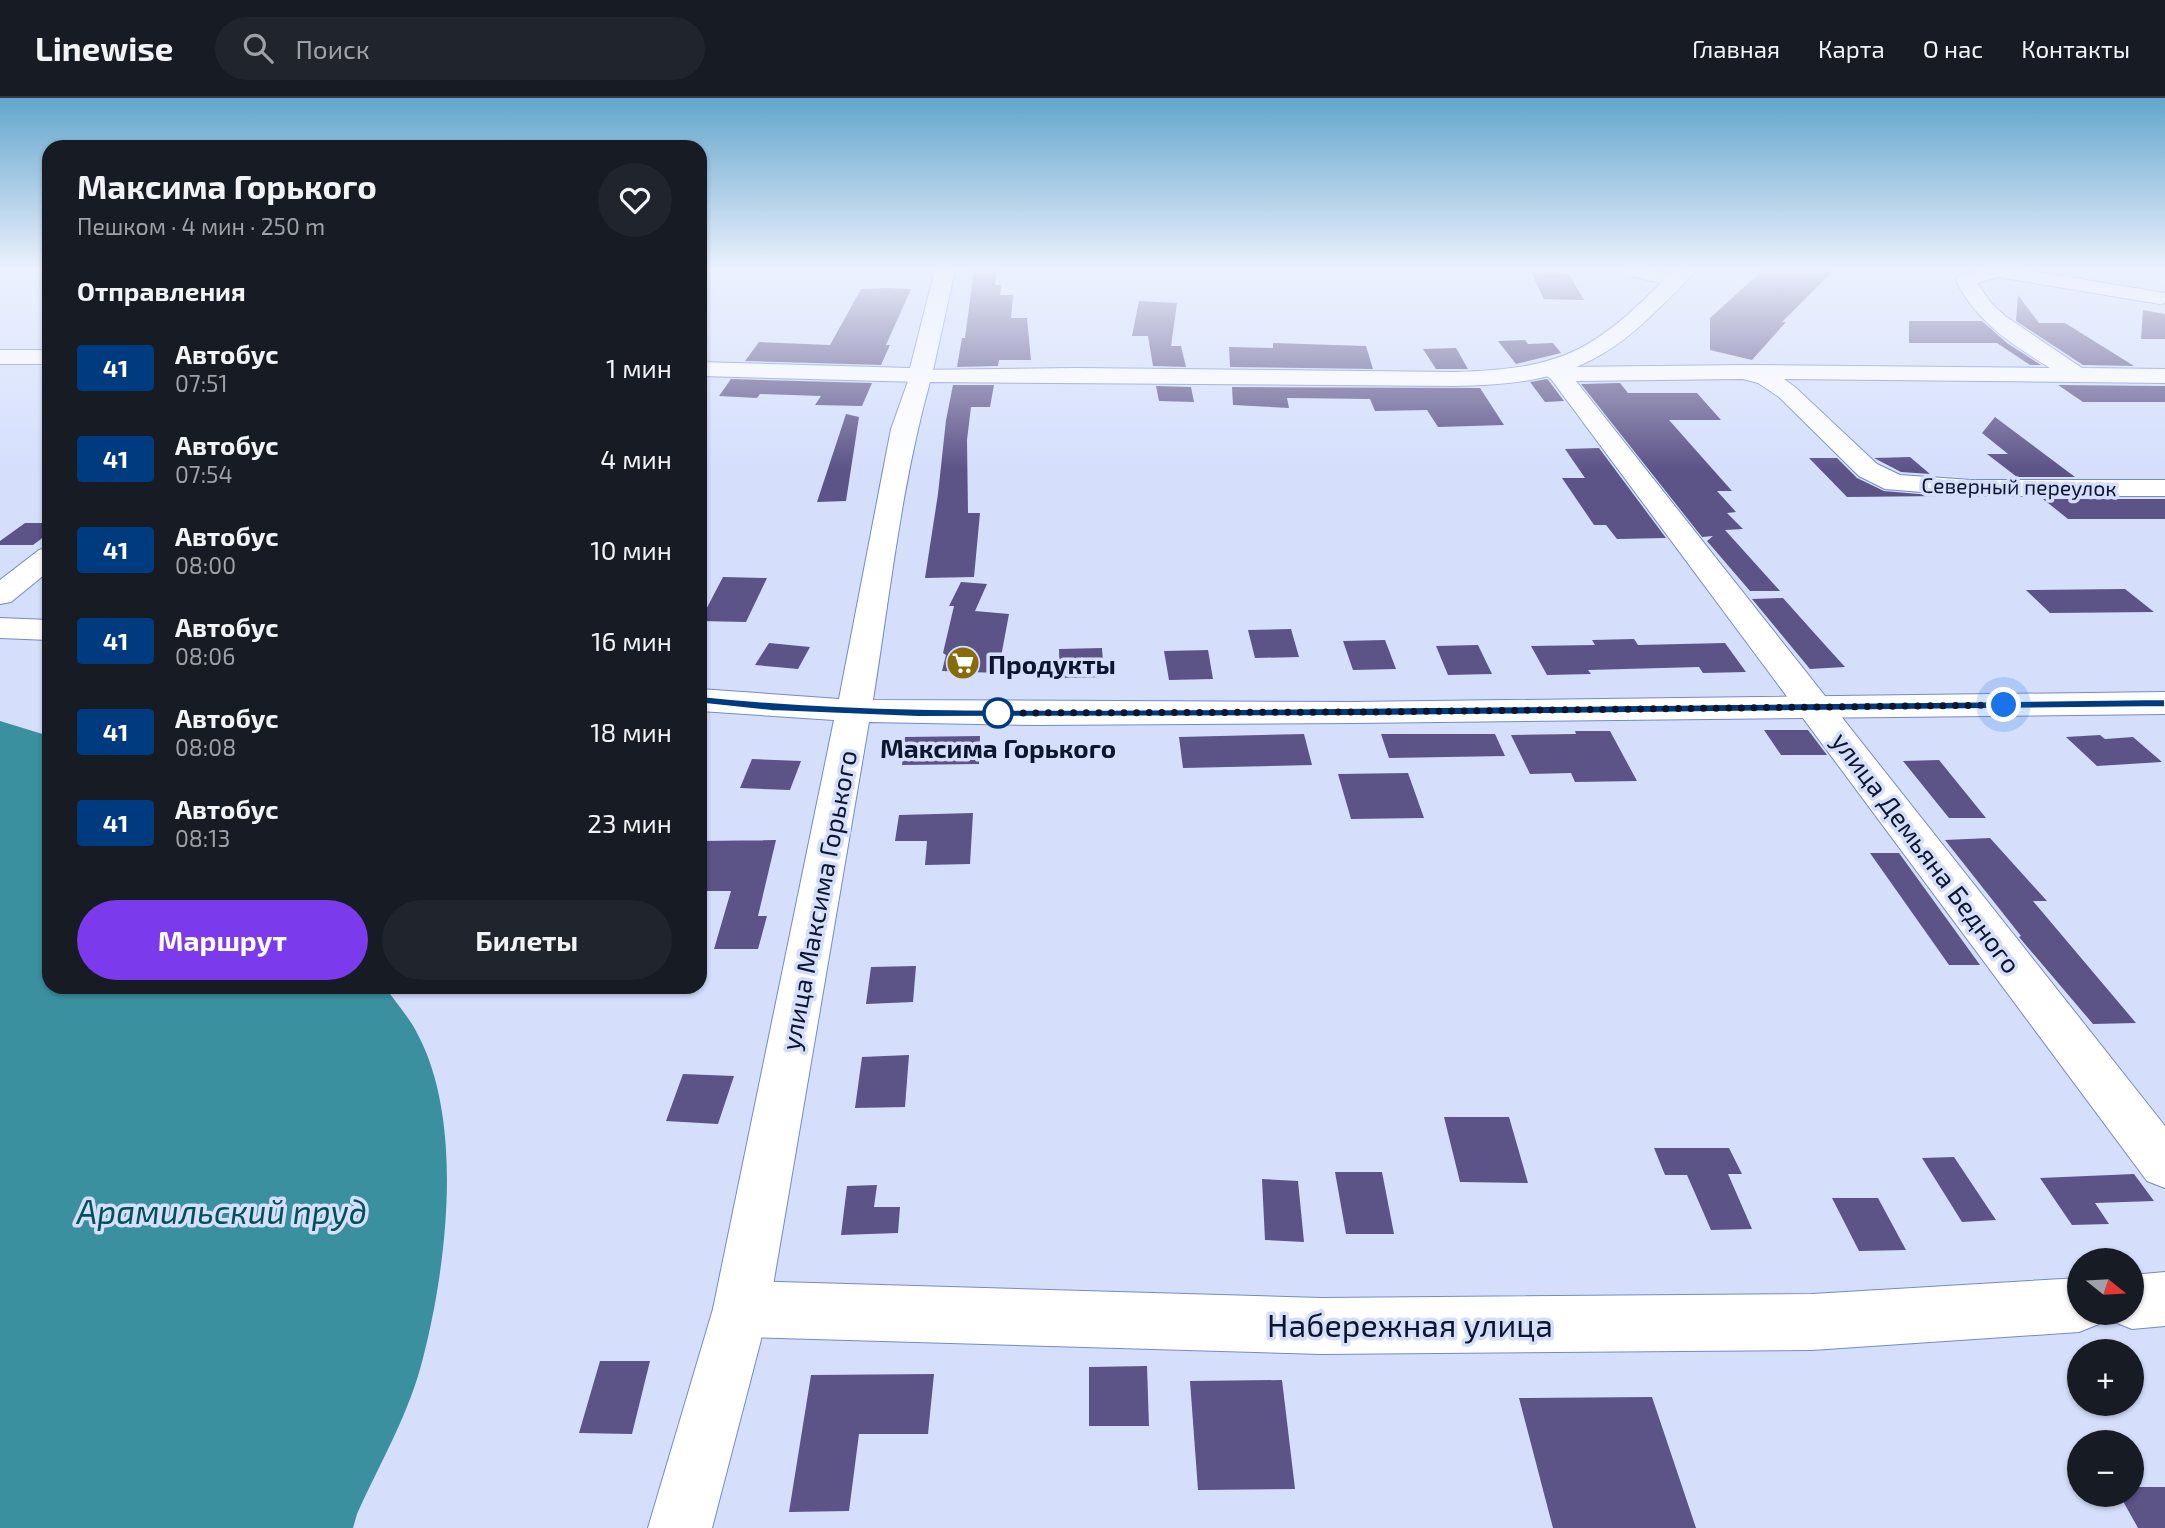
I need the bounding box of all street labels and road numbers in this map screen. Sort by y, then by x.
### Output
street label: Северный переулок [1921,472,2117,501]
street label: улица Демьяна Бедного [1825,725,2028,979]
street label: улица Максима Горького [774,747,863,1053]
street label: Набережная улица [1267,1305,1553,1344]

